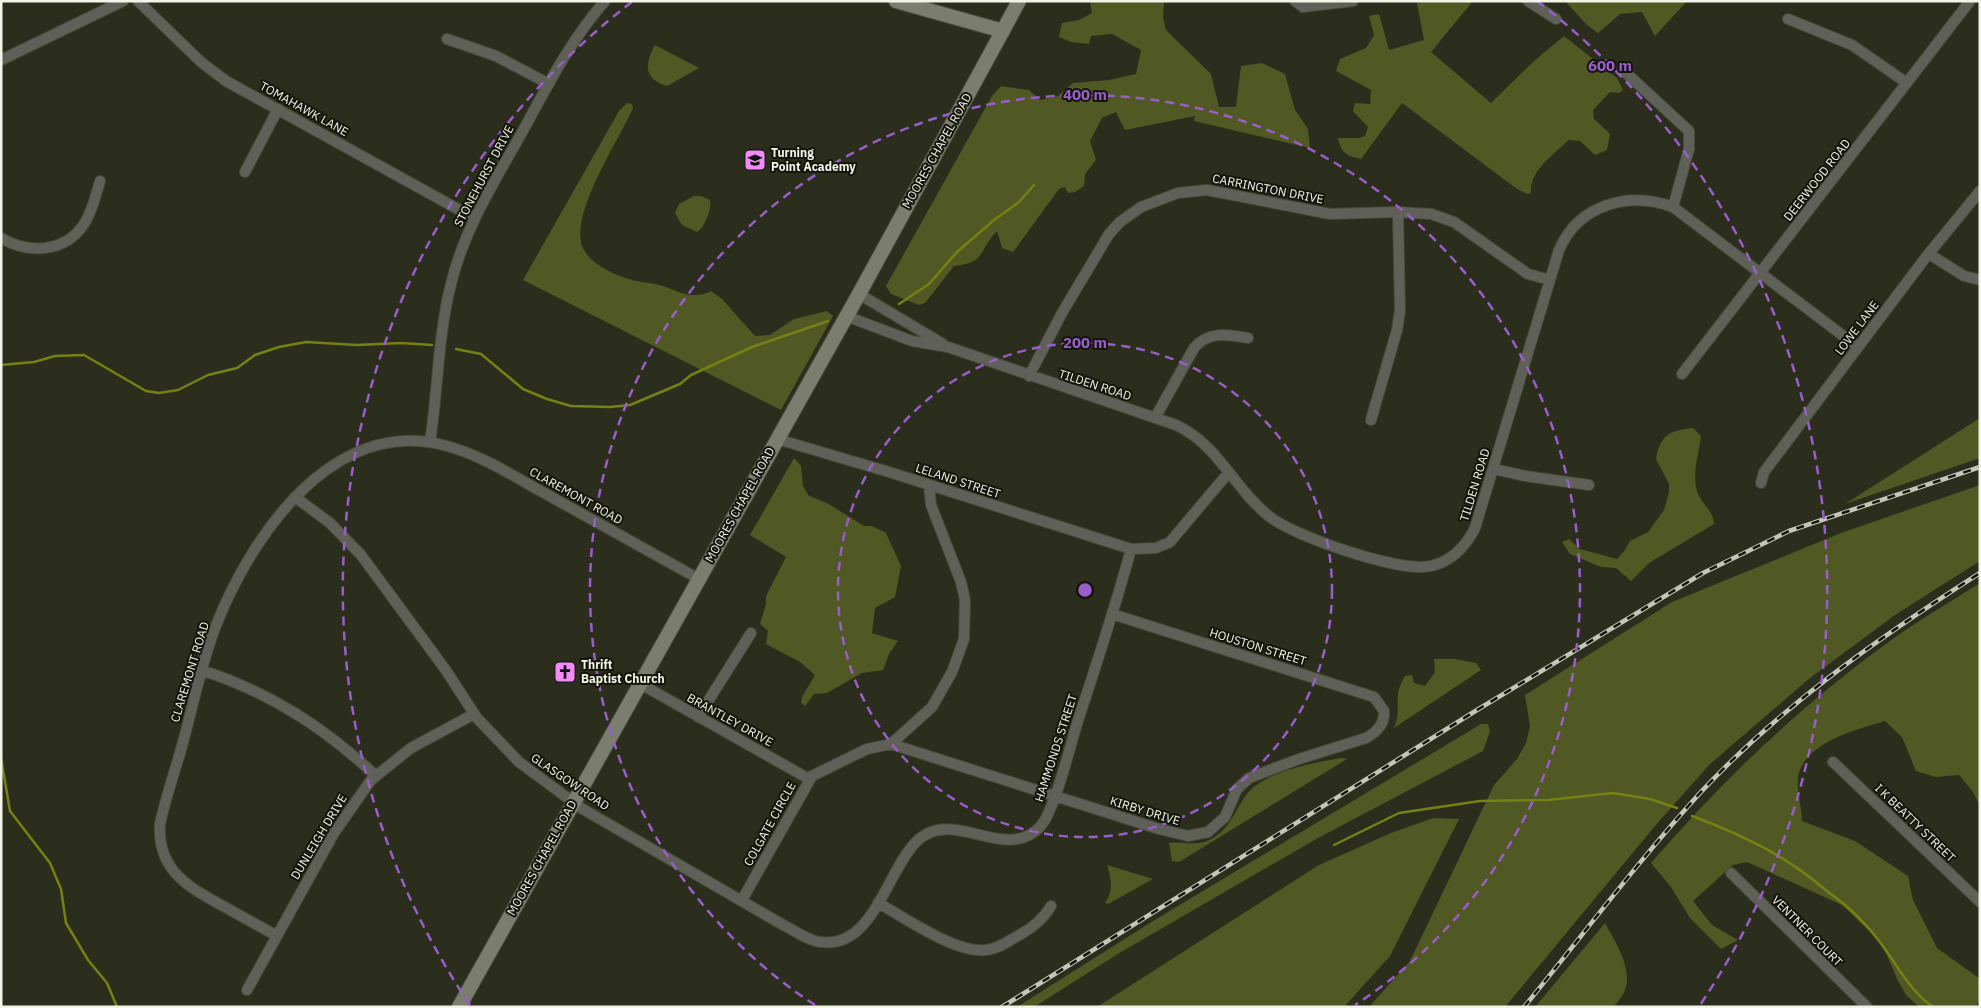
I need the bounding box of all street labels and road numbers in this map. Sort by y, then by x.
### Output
street label: TOMAHAWK LANE [257,78,351,139]
street label: MOORES CHAPEL ROAD [899,90,975,211]
street label: STONEHURST DRIVE [450,122,517,229]
street label: DEERWOOD ROAD [1780,136,1853,224]
street label: CARRINGTON DRIVE [1211,170,1325,207]
street label: LOWE LANE [1831,298,1882,358]
street label: TILDEN ROAD [1057,366,1133,403]
street label: MOORES CHAPEL ROAD [702,444,778,565]
street label: TILDEN ROAD [1456,447,1493,523]
street label: LELAND STREET [914,460,1003,501]
street label: CLAREMONT ROAD [527,464,625,527]
street label: CLAREMONT ROAD [167,620,212,724]
street label: HOUSTON STREET [1208,625,1309,668]
street label: BRANTLEY DRIVE [685,690,776,749]
street label: HAMMONDS STREET [1031,692,1080,804]
street label: GLASGOW ROAD [528,750,612,813]
street label: COLGATE CIRCLE [740,779,799,868]
street label: I K BEATTY STREET [1872,780,1959,865]
street label: DUNLEIGH DRIVE [287,791,350,882]
street label: KIRBY DRIVE [1108,793,1182,828]
street label: MOORES CHAPEL ROAD [504,797,580,918]
street label: VENTNER COURT [1769,892,1846,969]

